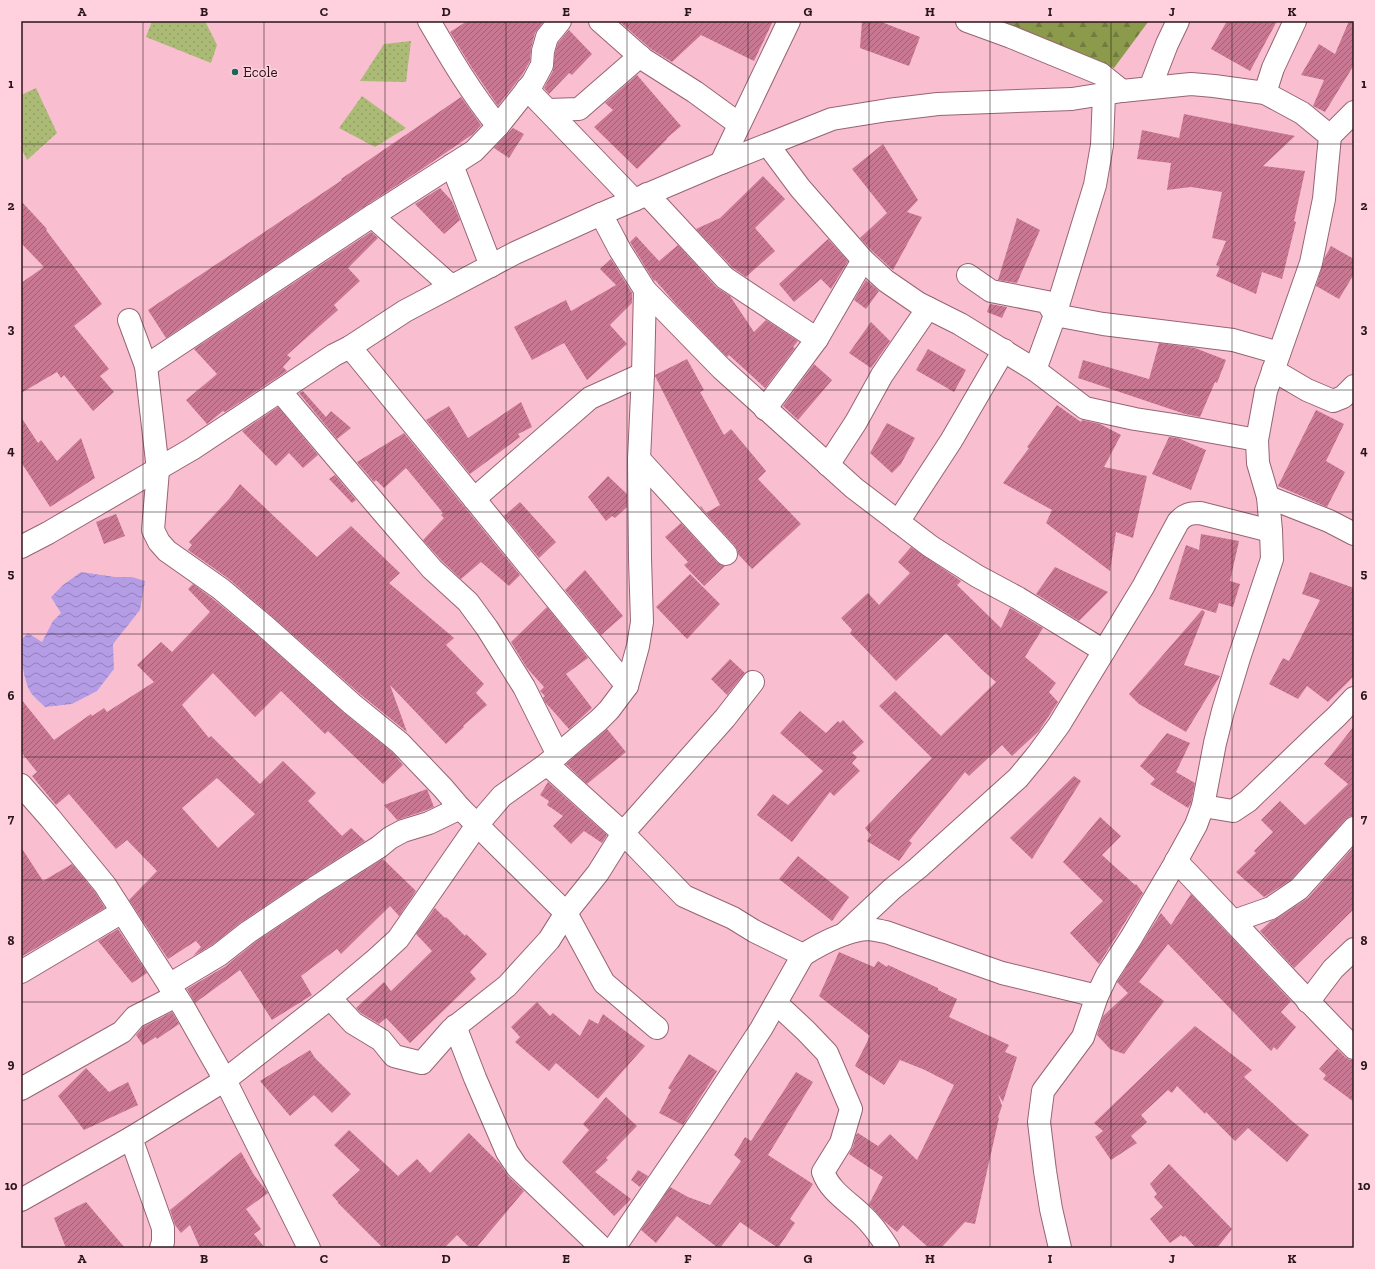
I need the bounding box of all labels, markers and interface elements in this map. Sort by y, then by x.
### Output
text: A [78,4,87,19]
text: B [200,4,208,19]
text: C [320,4,328,19]
text: D [441,4,451,19]
text: E [562,4,570,19]
text: F [684,4,692,19]
text: G [804,4,813,19]
text: H [925,4,935,19]
text: I [1048,4,1053,19]
text: J [1169,4,1175,19]
text: K [1288,4,1297,19]
place label: Ecole [243,63,278,81]
marker: Ecole [230,67,240,77]
text: 1 [8,76,14,91]
text: 1 [1361,76,1367,91]
text: 2 [8,198,15,213]
text: 2 [1361,198,1368,213]
text: 3 [8,321,15,336]
text: 3 [1361,321,1368,336]
text: 4 [7,443,15,458]
text: 4 [1360,443,1368,458]
text: 5 [8,566,15,581]
text: 5 [1361,566,1368,581]
text: 6 [8,688,15,703]
text: 6 [1361,688,1368,703]
text: 7 [8,811,15,826]
text: 7 [1361,811,1368,826]
text: 8 [7,933,15,948]
text: 8 [1360,933,1368,948]
text: 9 [8,1056,15,1071]
text: 9 [1361,1056,1368,1071]
text: 10 [5,1178,18,1193]
text: 10 [1358,1178,1371,1193]
text: A [78,1251,87,1266]
text: B [200,1251,208,1266]
text: C [320,1251,328,1266]
text: D [441,1251,451,1266]
text: E [562,1251,570,1266]
text: F [684,1251,692,1266]
text: G [804,1251,813,1266]
text: H [925,1251,935,1266]
text: I [1048,1251,1053,1266]
text: J [1169,1251,1175,1266]
text: K [1288,1251,1297,1266]

